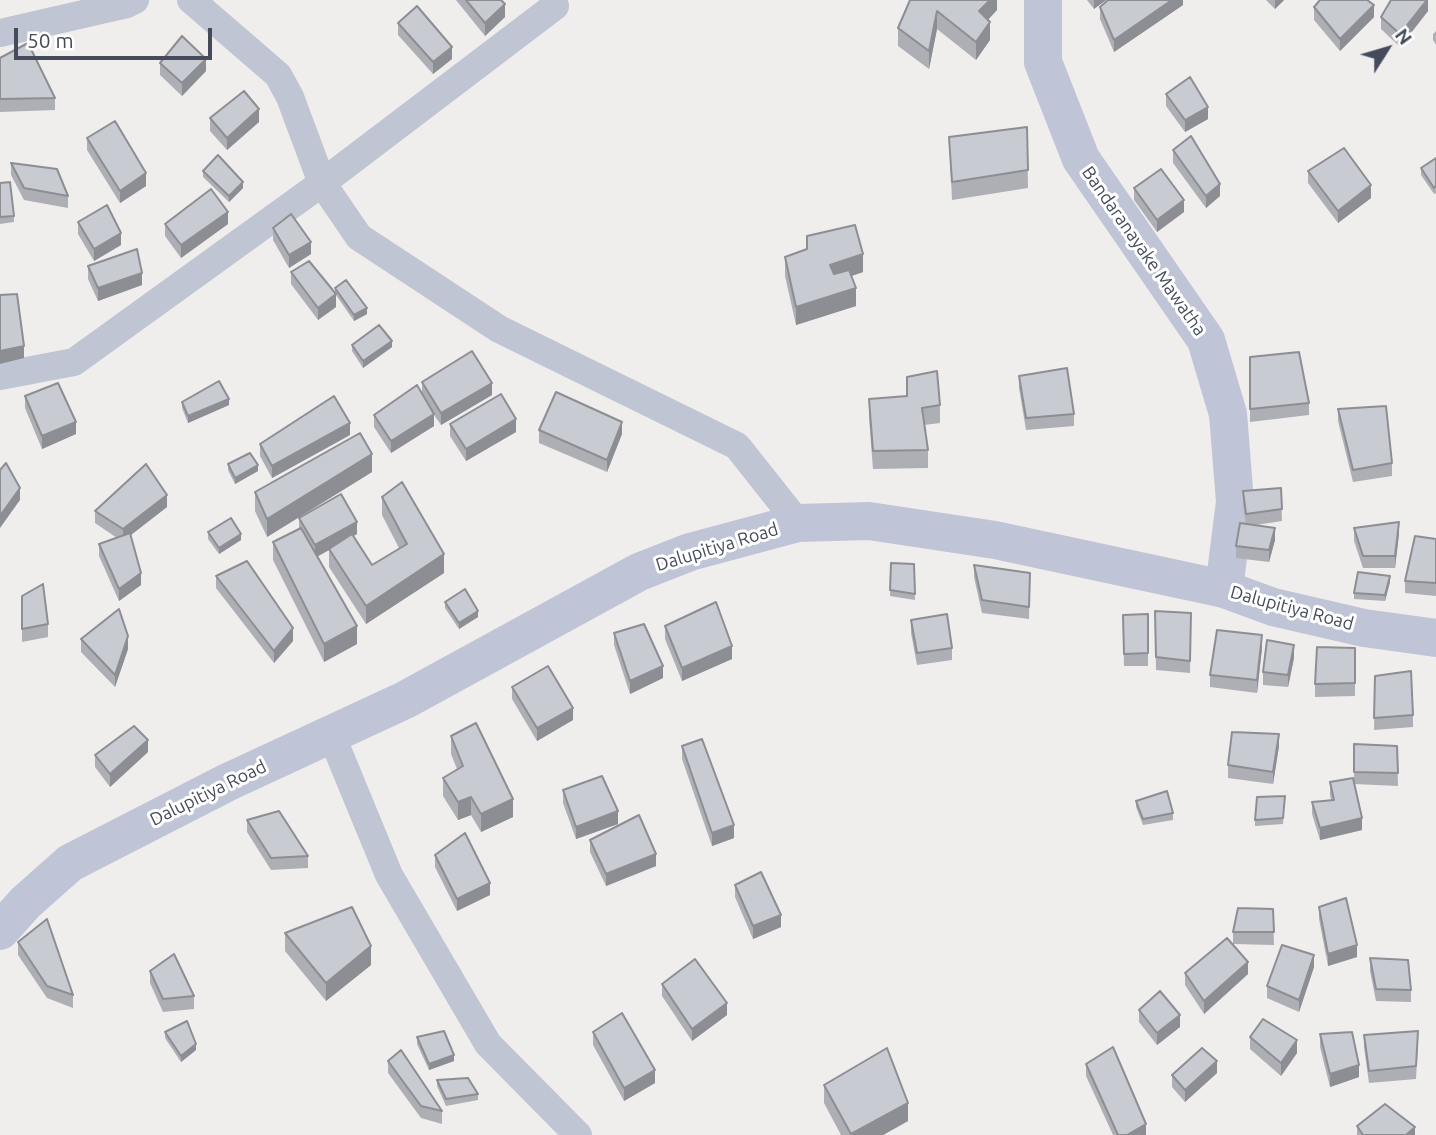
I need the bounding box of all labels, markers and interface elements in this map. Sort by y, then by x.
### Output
scale bar [18,14,215,58]
north arrow [1352,14,1422,84]
text: N [1391,24,1417,49]
text: 50 m [27,28,74,52]
street label: Bandaranayake Mawatha [1077,162,1211,340]
street label: Dalupitiya Road [653,518,781,576]
street label: Dalupitiya Road [1228,581,1356,635]
street label: Dalupitiya Road [146,756,270,830]

